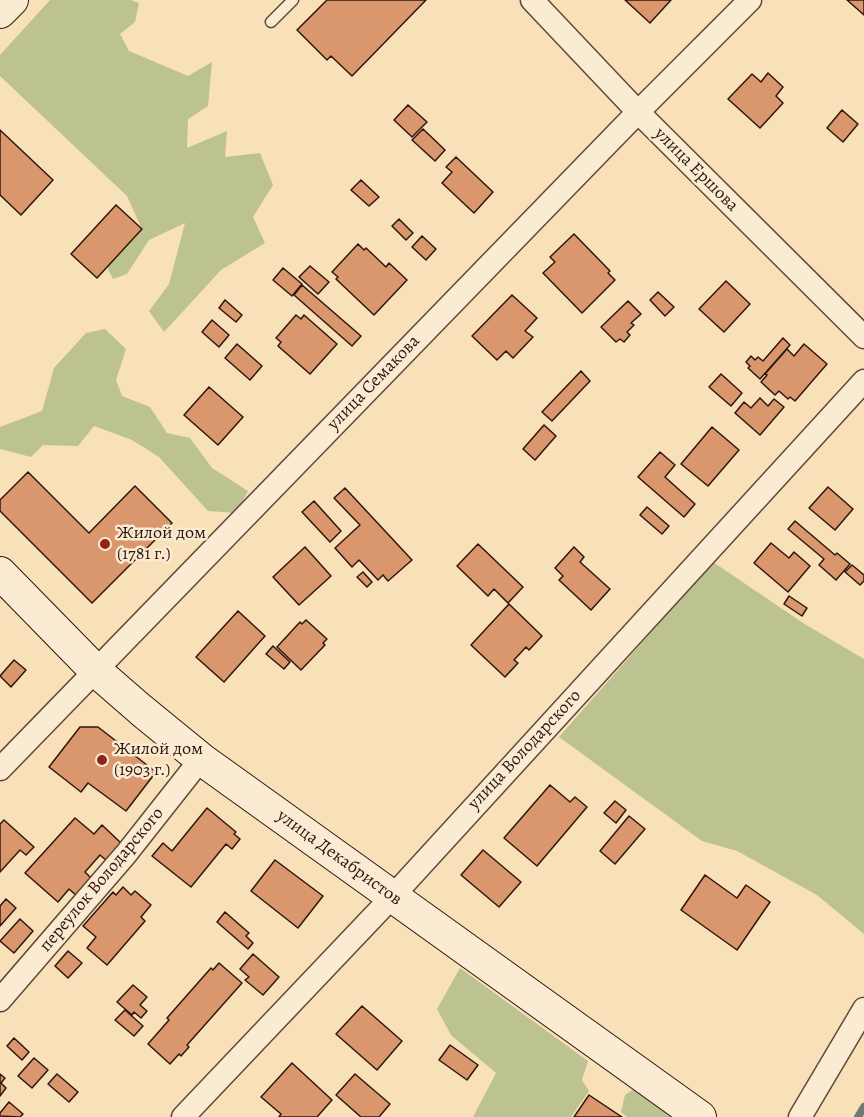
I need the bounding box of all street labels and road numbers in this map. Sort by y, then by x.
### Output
street label: улица Ершова [649,123,743,217]
street label: улица Семакова [323,331,425,435]
street label: улица Володарского [464,685,586,815]
street label: переулок Володарского [35,803,169,957]
street label: улица Декабристов [272,805,406,911]

